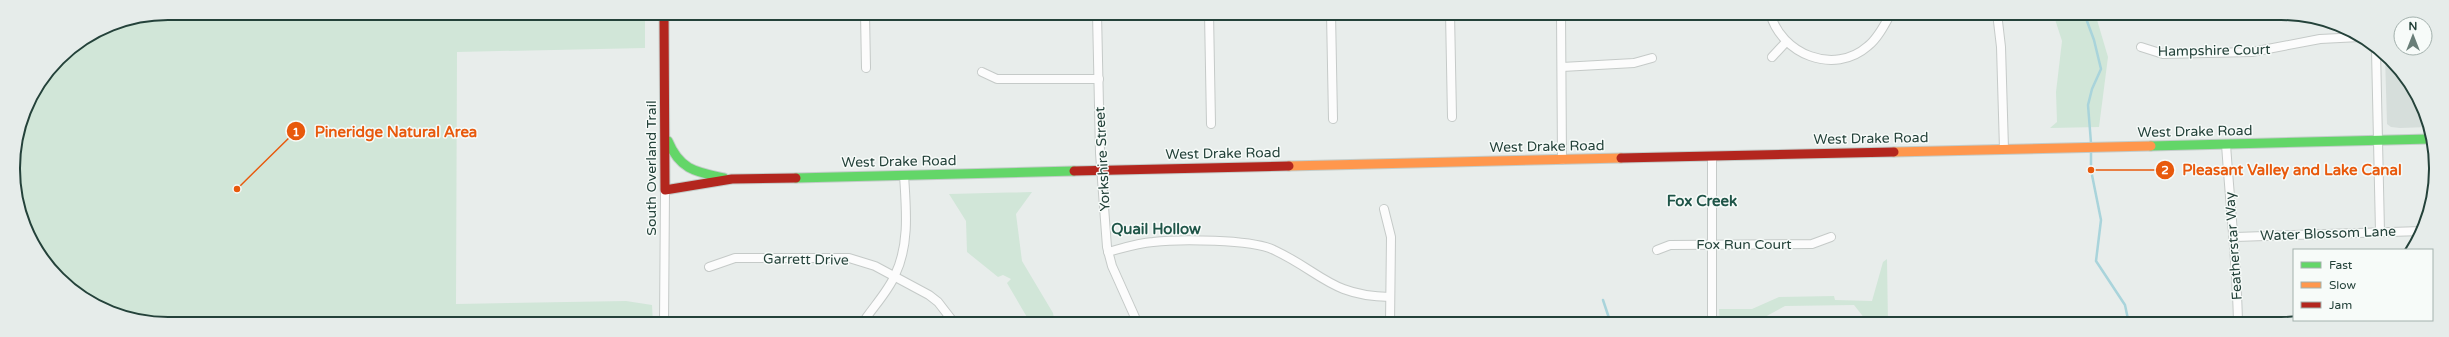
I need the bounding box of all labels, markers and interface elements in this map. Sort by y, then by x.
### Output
north arrow [2393,16,2433,56]
text: N [2409,20,2417,33]
street label: Hampshire Court [2157,41,2271,60]
street label: South Overland Trail [643,100,660,236]
street label: Yorkshire Street [1091,106,1114,212]
callout: Pineridge Natural Area [286,118,485,145]
street label: West Drake Road [2137,122,2253,141]
text: Pineridge Natural Area [315,123,477,142]
text: 1 [292,125,300,139]
street label: West Drake Road [1813,129,1929,148]
street label: West Drake Road [1489,137,1605,156]
street label: West Drake Road [1165,144,1281,163]
street label: West Drake Road [841,152,957,171]
callout: Pleasant Valley and Lake Canal [2155,157,2410,184]
text: Pleasant Valley and Lake Canal [2182,161,2402,180]
text: 2 [2161,163,2169,177]
street label: Featherstar Way [2221,191,2246,301]
district label: Fox Creek [1667,192,1737,210]
district label: Quail Hollow [1111,220,1201,238]
street label: Water Blossom Lane [2260,223,2396,244]
street label: Fox Run Court [1696,236,1792,253]
legend [2293,249,2433,321]
street label: Garrett Drive [763,250,849,269]
text: Fast [2329,258,2353,272]
text: Slow [2329,278,2356,292]
text: Jam [2329,298,2352,312]

